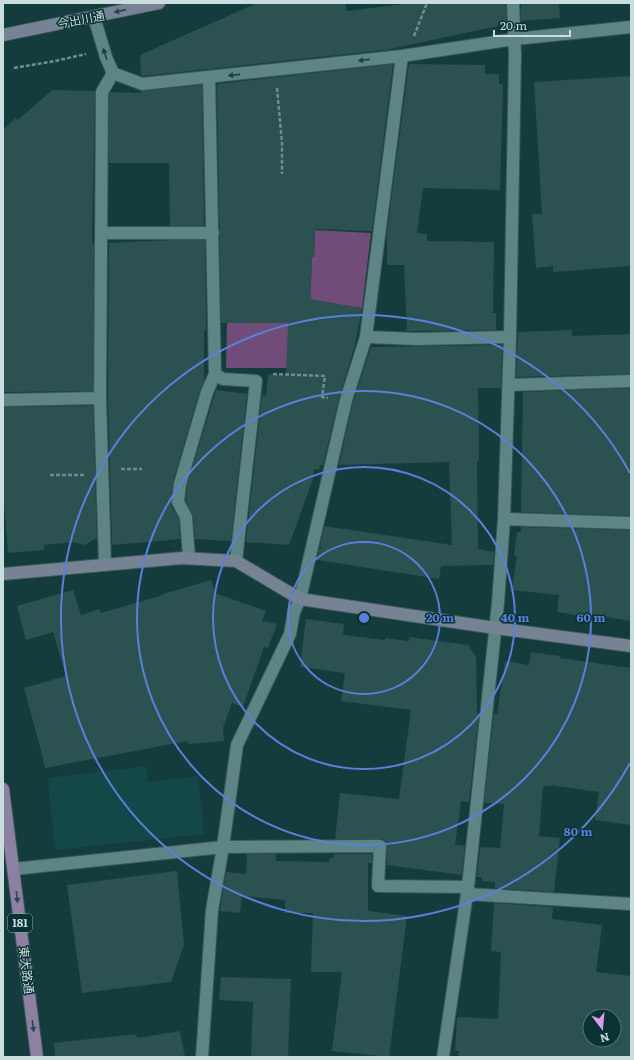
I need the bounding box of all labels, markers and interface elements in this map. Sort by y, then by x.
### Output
street label: 今出川通 [56,6,106,32]
one-way arrow [114,9,127,15]
scale bar [494,12,570,38]
text: 20 m [500,16,527,34]
one-way arrow [102,48,108,60]
one-way arrow [358,57,370,63]
one-way arrow [228,71,240,78]
text: 20 m [426,608,454,626]
text: 40 m [501,608,530,626]
text: 60 m [577,608,605,626]
centre of rings [357,611,371,625]
text: 80 m [564,822,592,840]
one-way arrow [14,891,20,903]
road number: 181 [8,914,32,932]
street label: 東大路通 [15,945,39,995]
north arrow [582,1008,622,1048]
one-way arrow [30,1020,36,1032]
text: N [598,1030,612,1048]

